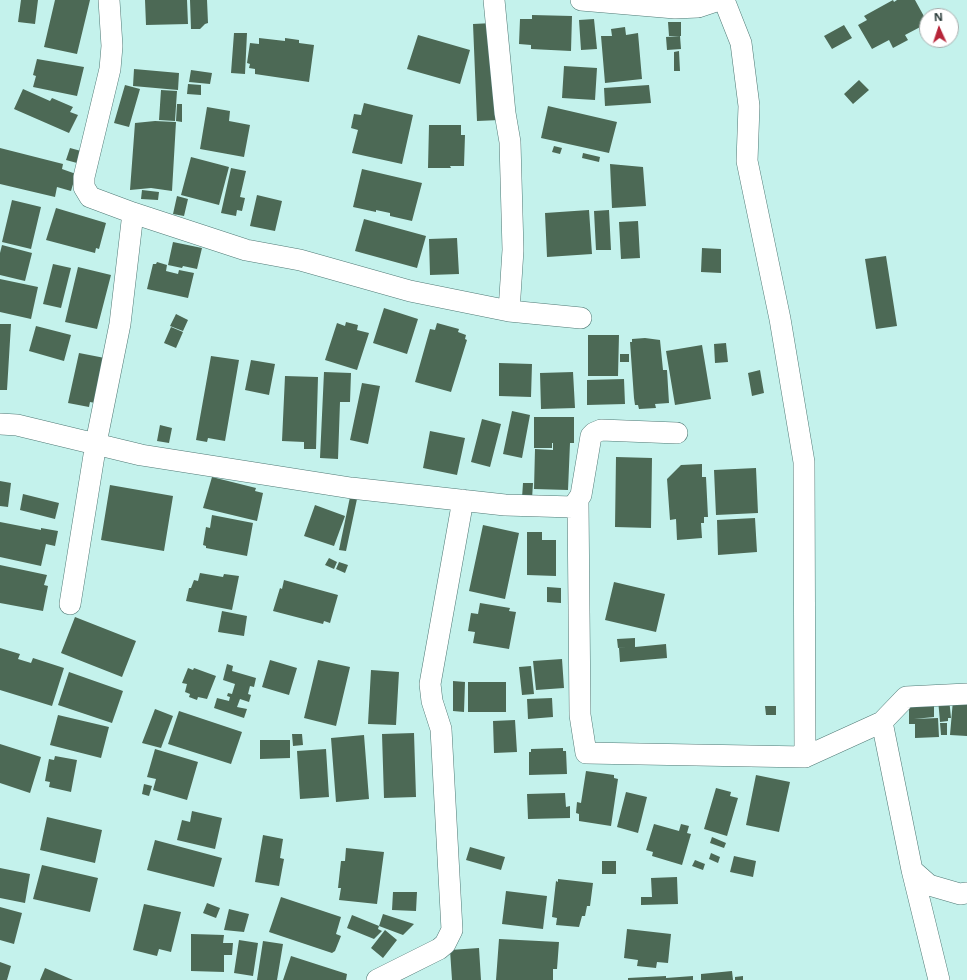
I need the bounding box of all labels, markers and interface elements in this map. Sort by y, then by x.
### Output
north arrow [919,8,959,48]
text: N [934,9,943,24]

